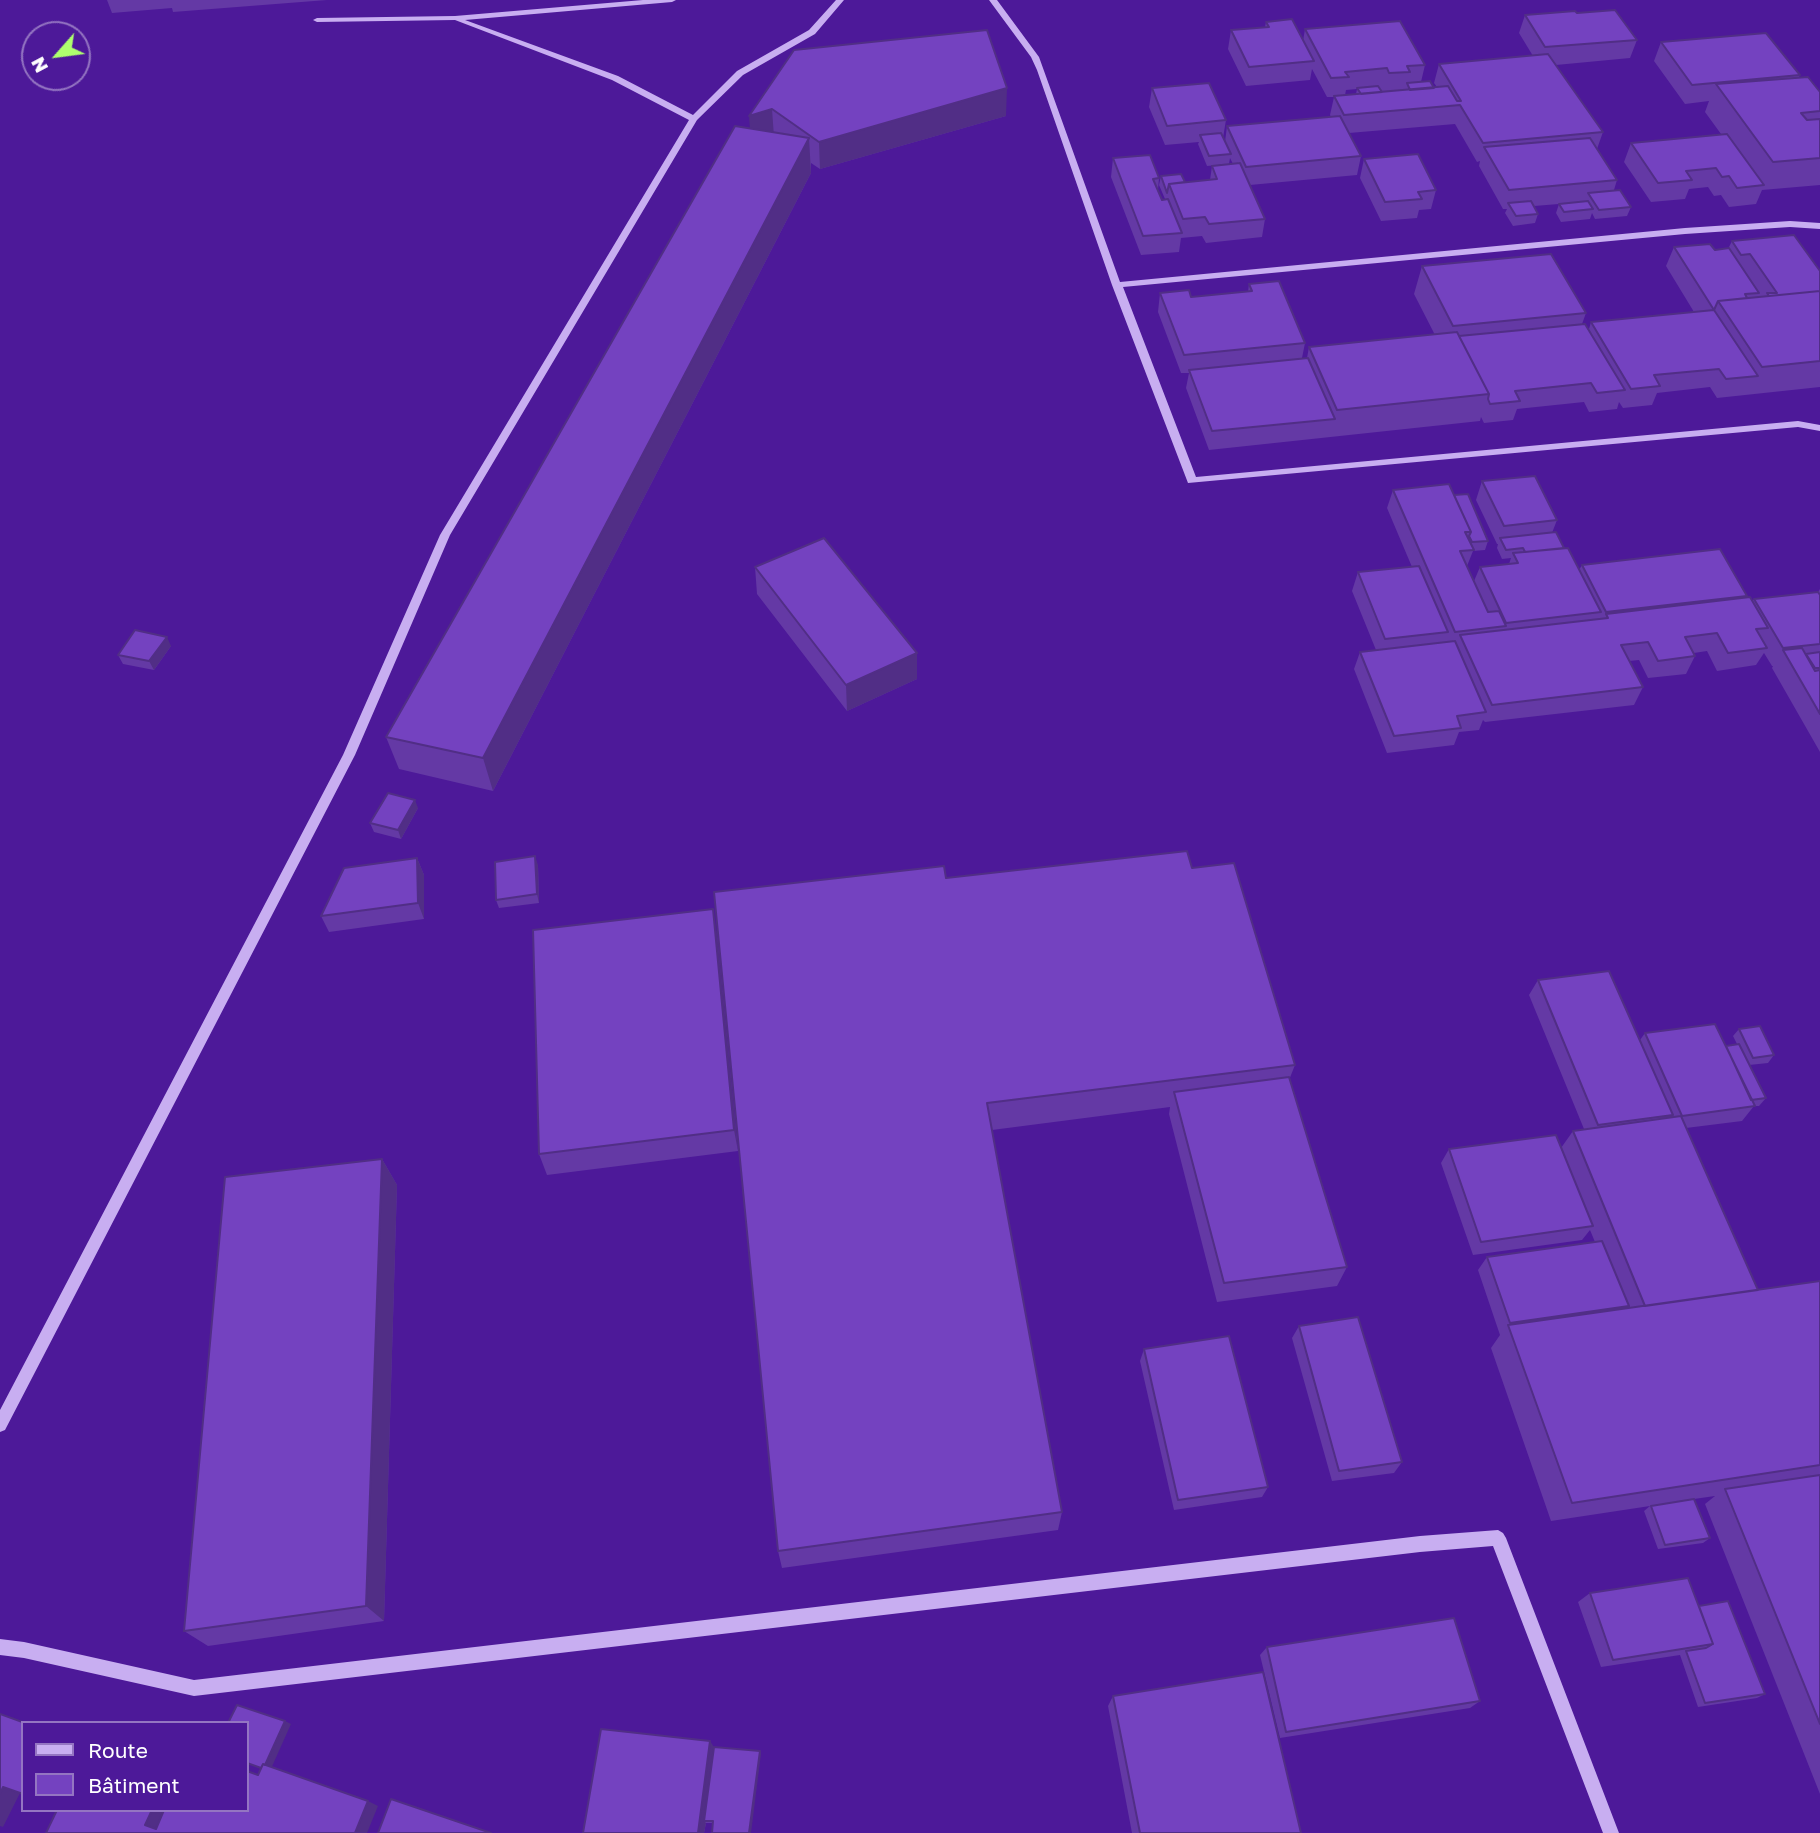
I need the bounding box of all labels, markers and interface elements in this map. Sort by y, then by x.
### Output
north arrow [21,21,91,91]
text: N [25,53,52,77]
legend [21,1721,248,1812]
text: Route [88,1737,148,1763]
text: Bâtiment [88,1772,180,1798]

